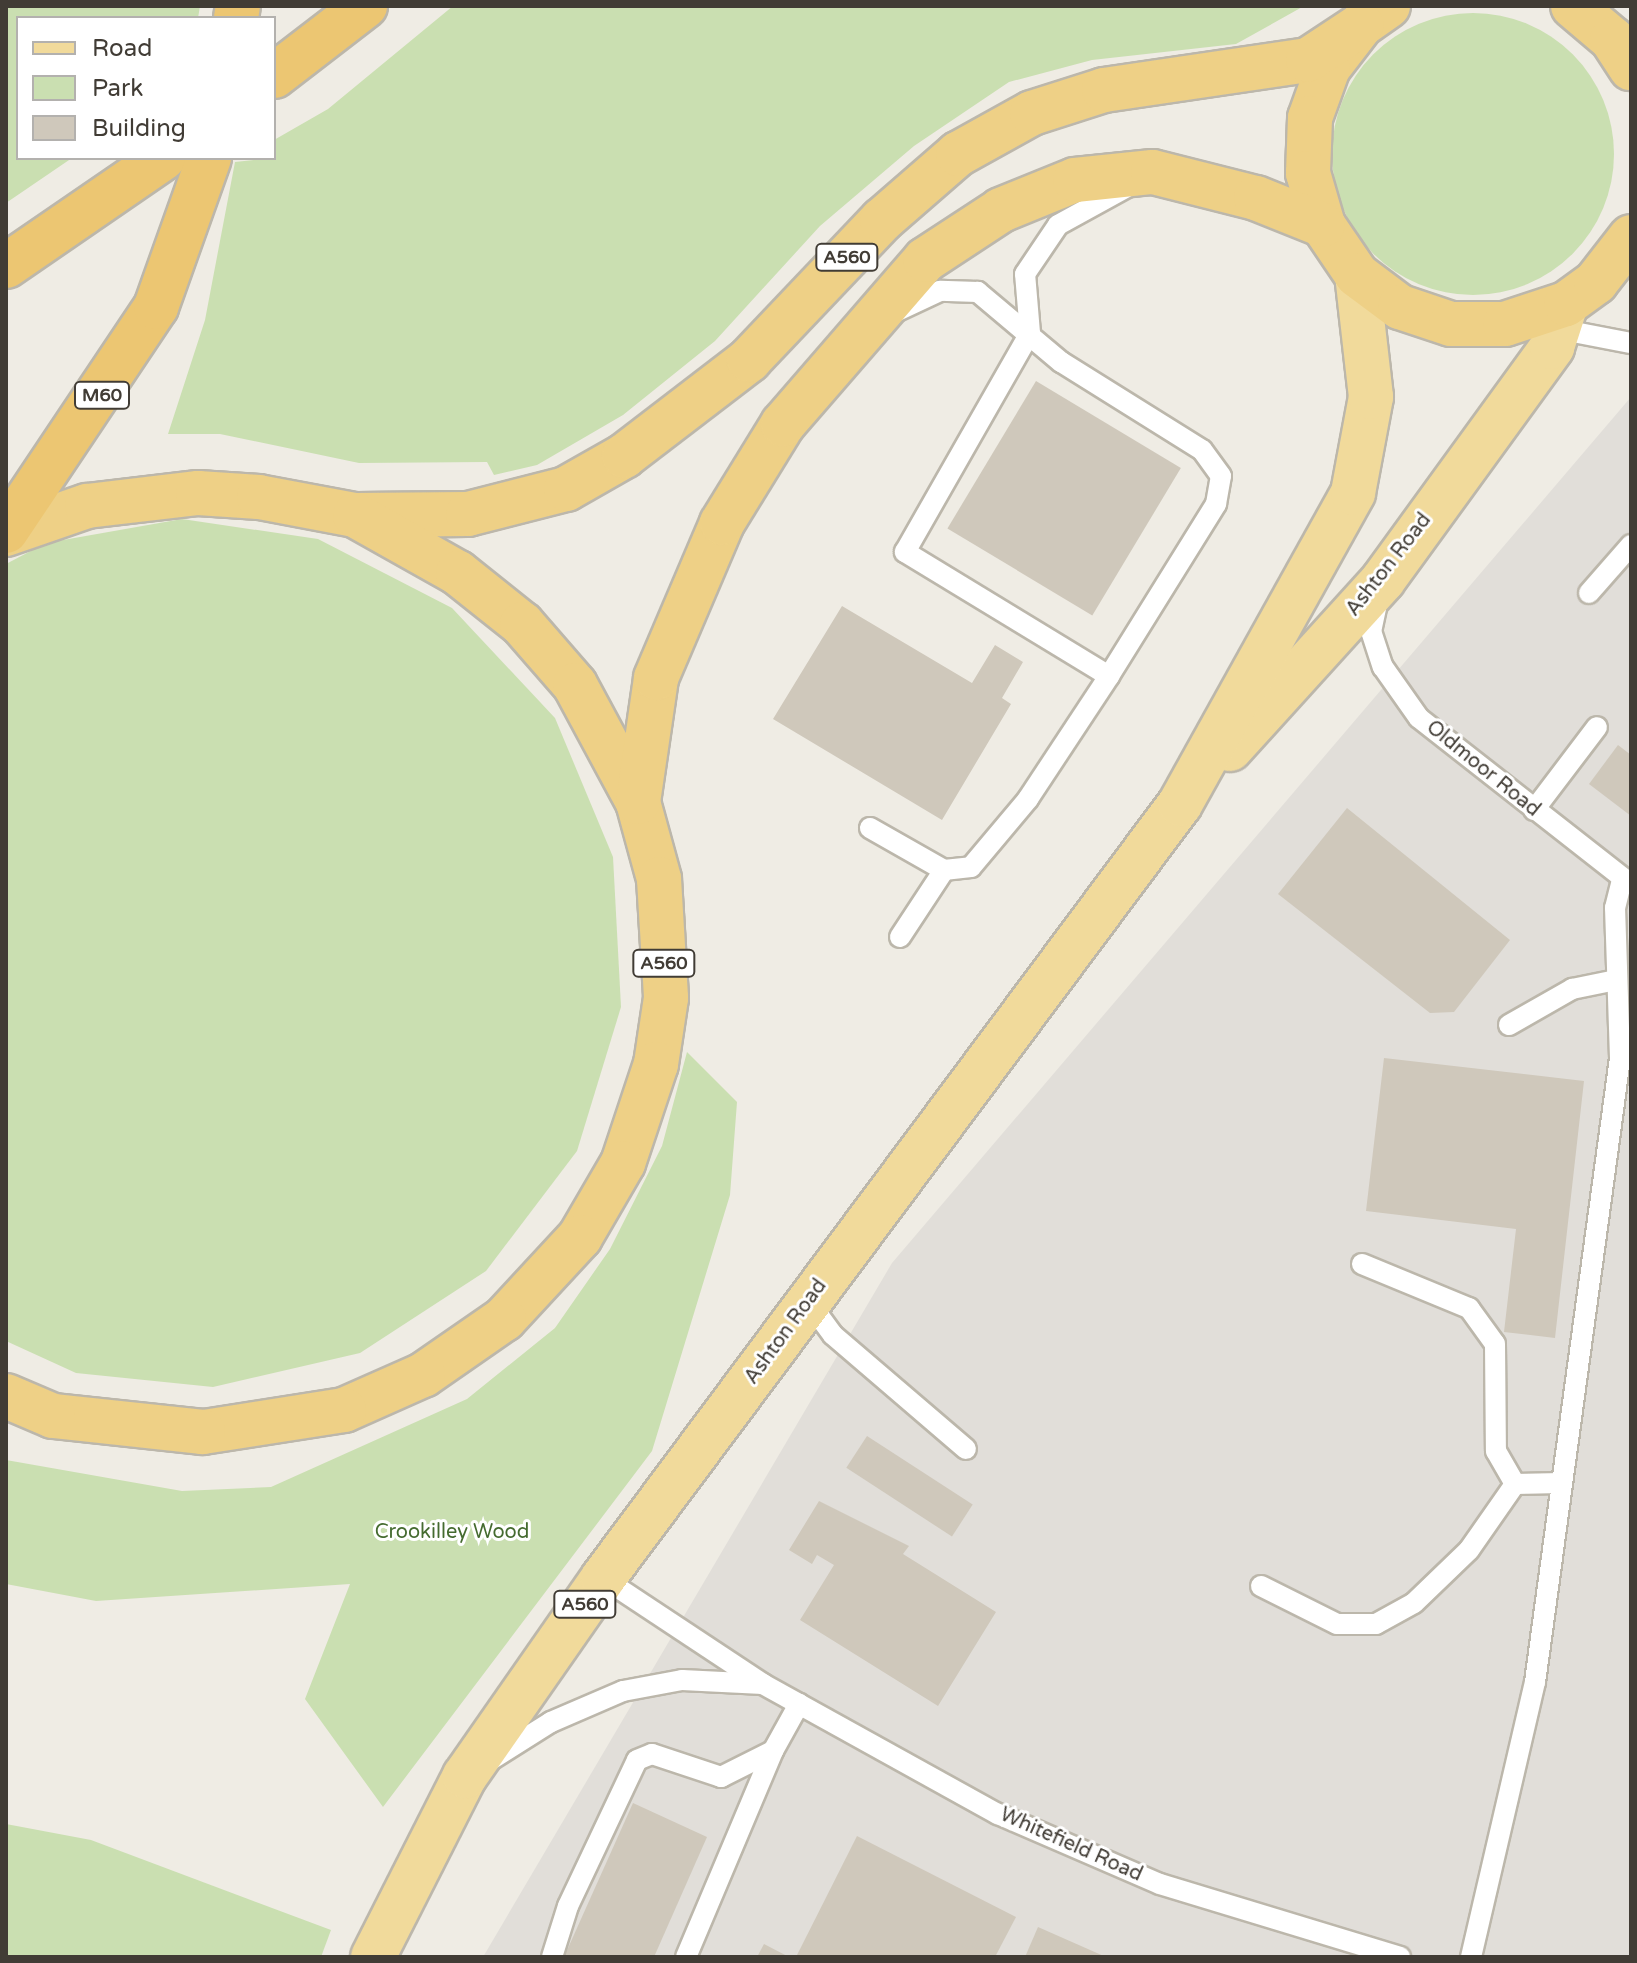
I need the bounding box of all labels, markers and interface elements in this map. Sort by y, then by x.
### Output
legend [16,16,276,160]
text: Road [92,34,152,63]
text: Park [92,74,143,103]
text: Building [92,114,186,143]
road number: A560 [815,243,879,271]
road number: M60 [74,381,130,409]
street label: Ashton Road [1341,509,1437,621]
street label: Oldmoor Road [1421,716,1545,822]
road number: A560 [632,949,696,977]
street label: Ashton Road [740,1275,832,1389]
park label: Crookilley Wood [375,1520,529,1544]
road number: A560 [553,1590,617,1618]
street label: Whitefield Road [996,1803,1146,1887]

